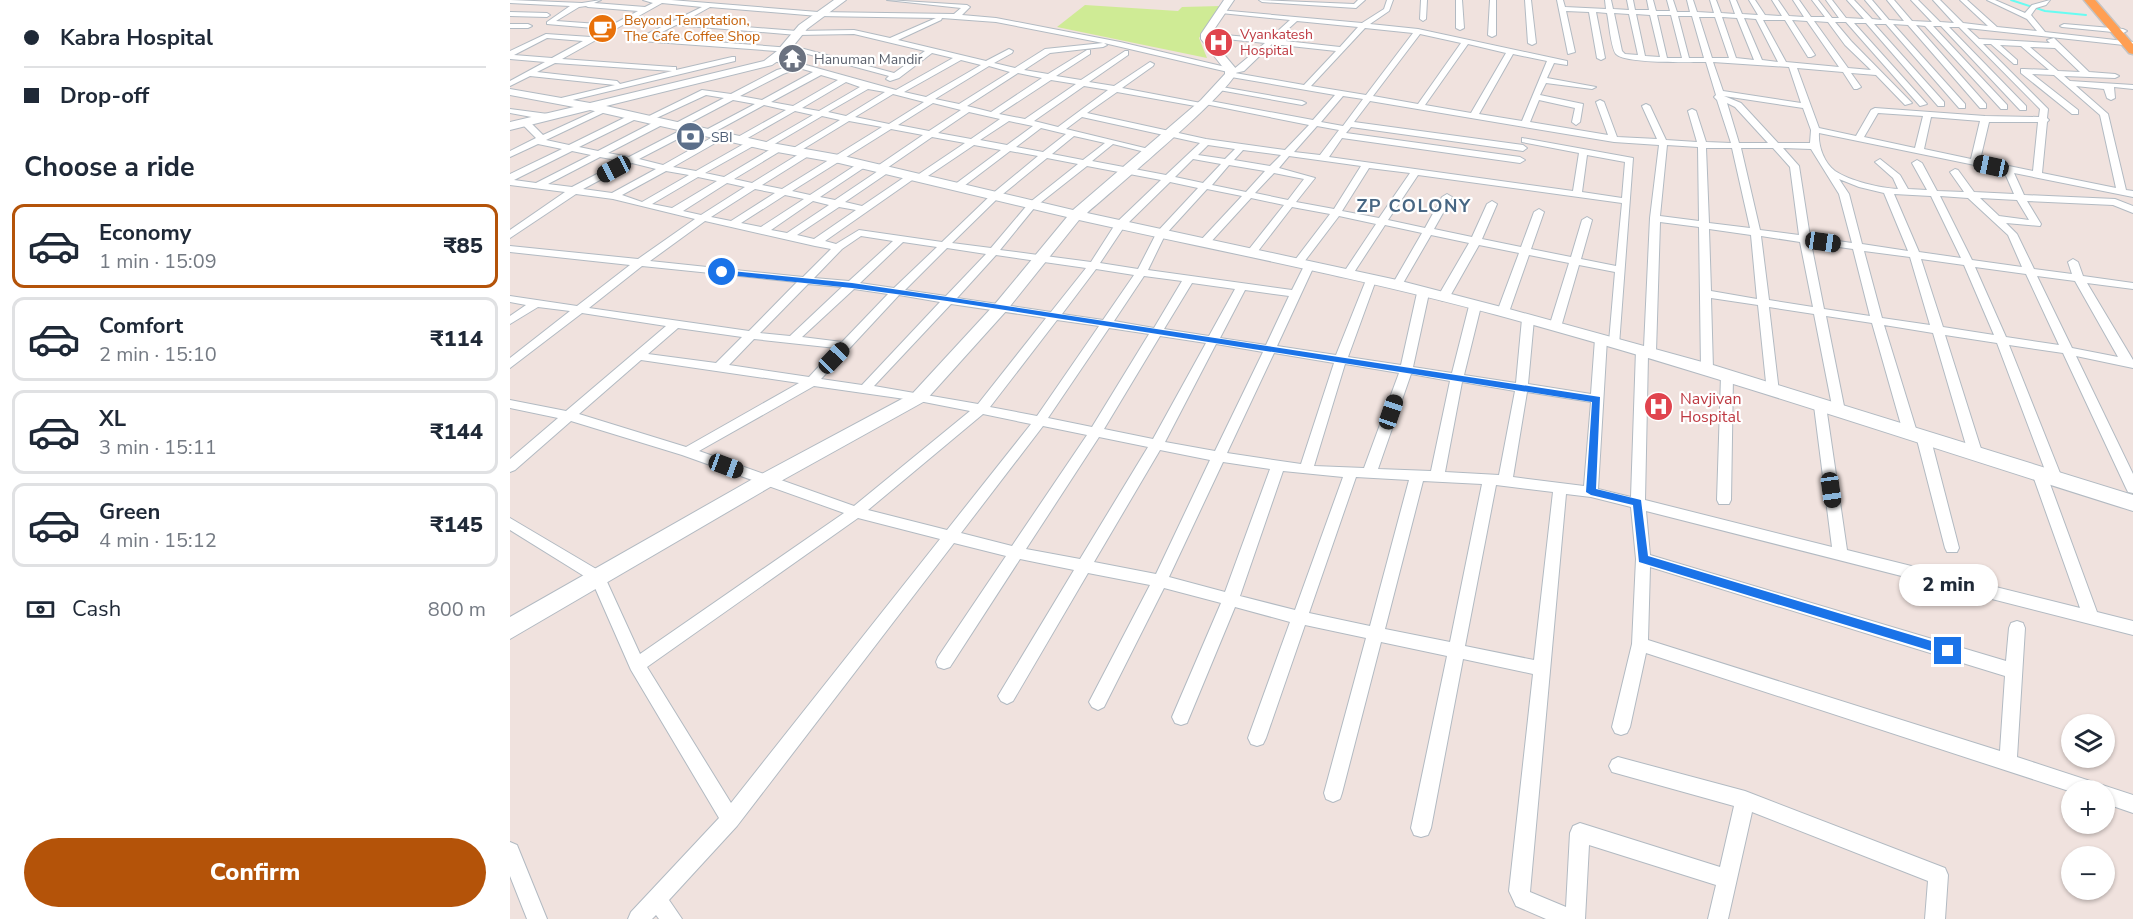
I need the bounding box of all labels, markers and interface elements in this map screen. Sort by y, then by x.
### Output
place label: Beyond Temptation, The Cafe Coffee Shop [624,11,760,46]
cafe icon: Beyond Temptation, The Cafe Coffee Shop [587,12,619,44]
text: Kabra Hospital [60,23,213,53]
place label: Vyankatesh Hospital [1239,25,1313,60]
hospital icon: Vyankatesh Hospital [1203,26,1235,58]
temple icon: Hanuman Mandir [777,43,809,75]
place label: Hanuman Mandir [814,50,923,69]
text: Drop-off [60,81,149,111]
bank icon: SBI [674,121,706,153]
place label: SBI [711,128,733,147]
text: Choose a ride [24,149,195,186]
car [594,153,634,185]
car [1972,153,2010,179]
district label: ZP COLONY [1356,194,1472,218]
text: Economy [99,218,191,248]
icon: car [27,219,81,273]
text: ₹85 [443,231,483,261]
car [1804,231,1842,253]
text: 1 min · 15:09 [99,248,217,275]
route start [708,258,735,285]
text: Comfort [99,311,183,341]
icon: car [27,312,81,366]
text: ₹114 [430,324,483,354]
car [815,339,853,377]
text: 2 min · 15:10 [99,341,217,368]
place label: Navjivan Hospital [1680,388,1742,428]
hospital icon: Navjivan Hospital [1643,391,1675,423]
car [1377,392,1405,432]
text: XL [99,404,126,434]
icon: car [27,405,81,459]
text: ₹144 [430,417,483,447]
text: 3 min · 15:11 [99,434,217,461]
car [706,451,746,481]
car [1820,471,1842,509]
text: Green [99,497,160,527]
icon: car [27,498,81,552]
text: ₹145 [430,510,483,540]
text: 4 min · 15:12 [99,527,217,554]
callout: 2 min [1898,564,1998,606]
text: 2 min [1922,571,1975,598]
icon: cash [24,593,57,626]
text: Cash [72,594,121,624]
text: 800 m [428,596,486,623]
route end [1934,637,1961,664]
map controls [2061,714,2115,900]
button: layers [2061,714,2115,768]
button: + [2061,780,2115,834]
button: Confirm [24,838,486,907]
button: − [2061,846,2115,900]

